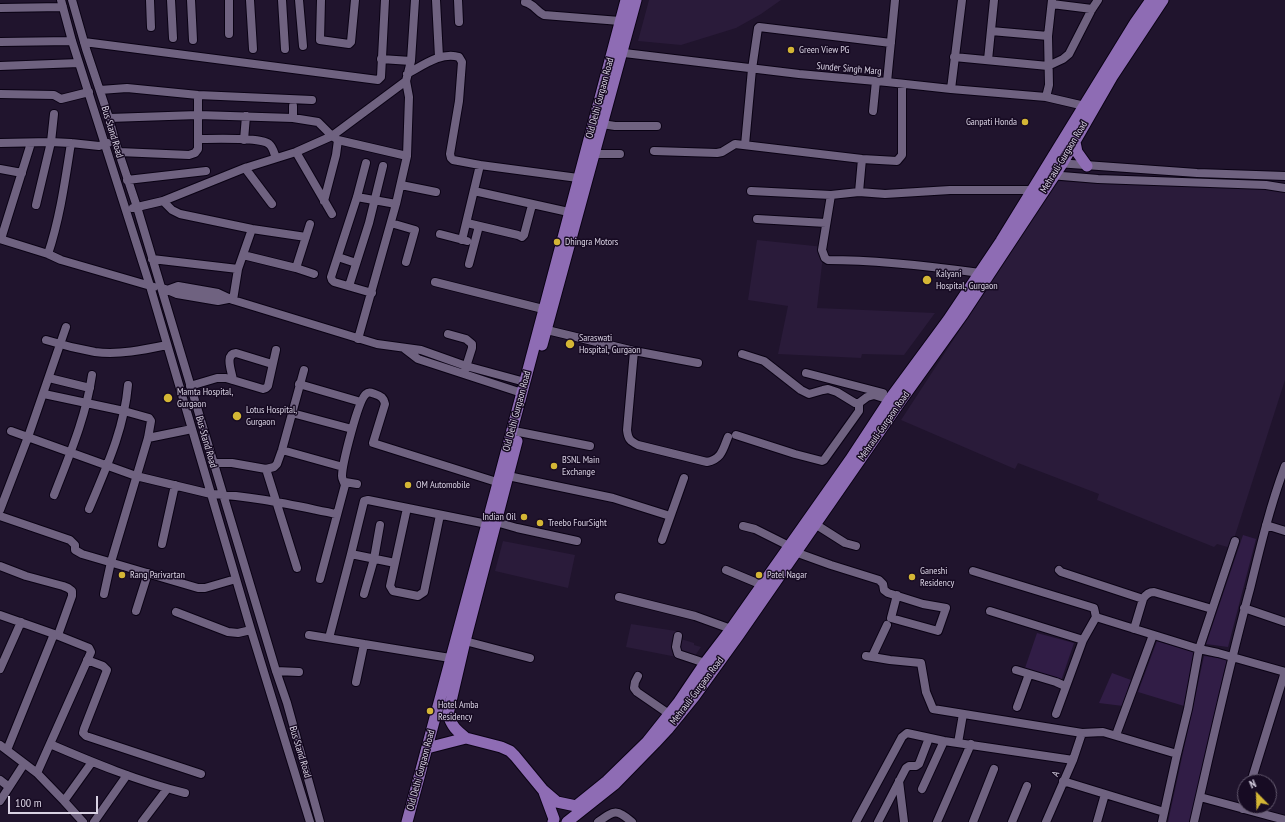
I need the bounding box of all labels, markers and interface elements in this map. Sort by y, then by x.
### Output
place label: Green View PG [799,44,850,56]
marker: Green View PG [786,45,796,55]
street label: Old Delhi Gurgaon Road [583,56,617,140]
street label: Sunder Singh Marg [816,60,882,78]
street label: Bus Stand Road [98,105,126,159]
place label: Ganpati Honda [966,116,1017,128]
marker: Ganpati Honda [1020,117,1030,127]
street label: Mehrauli-Gurgaon Road [1038,119,1090,195]
place label: Dhingra Motors [565,236,618,248]
marker: Dhingra Motors [552,237,562,247]
place label: Kalyani Hospital, Gurgaon [936,268,998,292]
marker: Kalyani Hospital, Gurgaon [921,274,933,286]
place label: Saraswati Hospital, Gurgaon [579,332,641,356]
marker: Saraswati Hospital, Gurgaon [564,338,576,350]
street label: Old Delhi Gurgaon Road [500,369,534,453]
place label: Mamta Hospital, Gurgaon [177,386,233,410]
street label: Mehrauli-Gurgaon Road [856,389,912,463]
marker: Mamta Hospital, Gurgaon [162,392,174,404]
place label: Lotus Hospital, Gurgaon [246,404,297,428]
marker: Lotus Hospital, Gurgaon [231,410,243,422]
street label: Bus Stand Road [193,415,219,469]
place label: BSNL Main Exchange [562,454,600,478]
marker: BSNL Main Exchange [549,461,559,471]
place label: OM Automobile [416,479,470,491]
marker: OM Automobile [403,480,413,490]
place label: Indian Oil [482,511,516,523]
marker: Indian Oil [519,512,529,522]
place label: Treebo FourSight [548,517,607,529]
marker: Treebo FourSight [535,518,545,528]
place label: Ganeshi Residency [920,565,954,588]
place label: Rang Parivartan [130,569,185,581]
place label: Patel Nagar [767,569,807,581]
marker: Rang Parivartan [117,570,127,580]
marker: Patel Nagar [754,570,764,580]
marker: Ganeshi Residency [907,572,917,582]
street label: Mehrauli-Gurgaon Road [668,655,726,727]
place label: Hotel Amba Residency [438,699,479,722]
marker: Hotel Amba Residency [425,706,435,716]
street label: Bus Stand Road [286,725,314,779]
street label: Old Delhi Gurgaon Road [404,728,438,812]
street label: A [1050,769,1062,779]
north arrow [1237,774,1277,814]
text: N [1247,776,1258,791]
scale bar [10,788,100,814]
text: 100 m [15,795,42,810]

